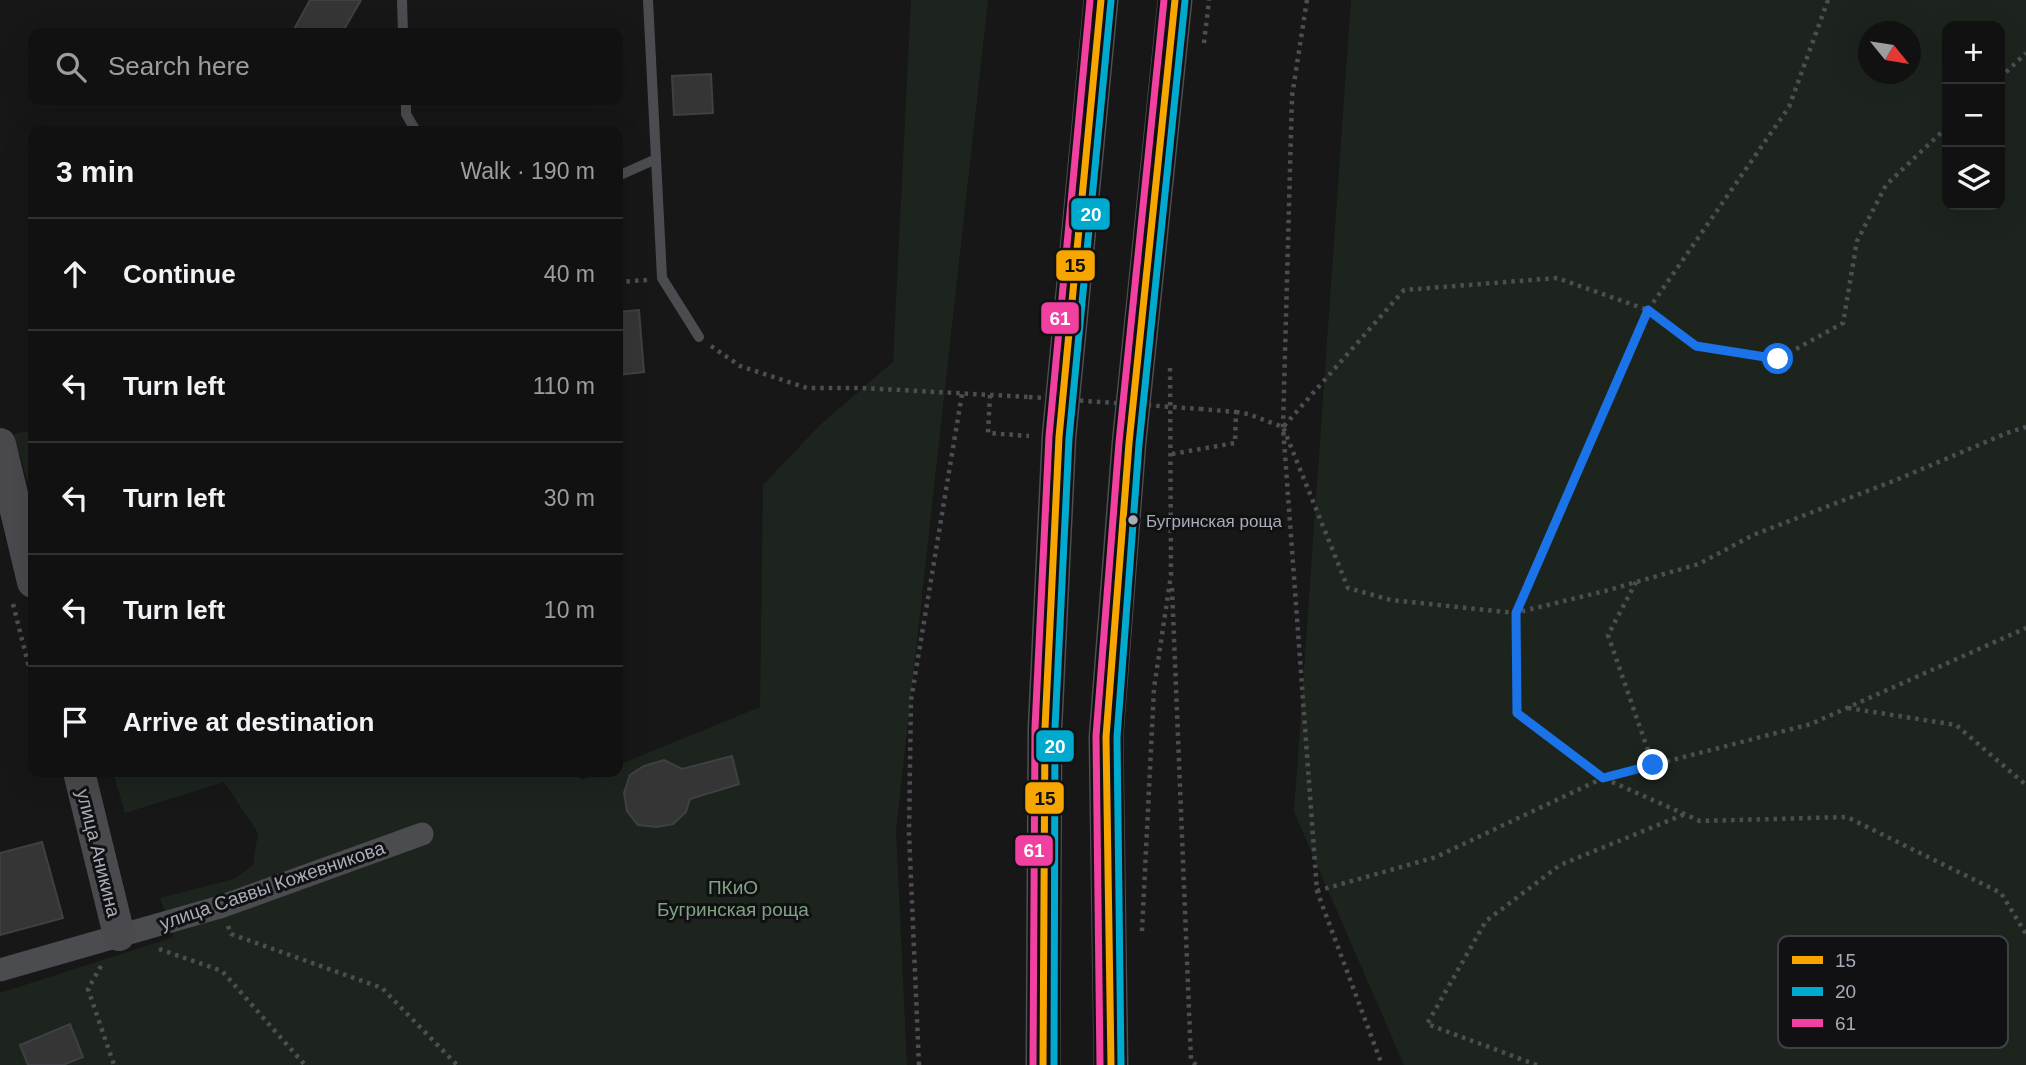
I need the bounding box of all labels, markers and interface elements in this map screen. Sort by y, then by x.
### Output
north arrow [1858,21,1921,84]
map controls [1942,21,2005,210]
button: + [1942,21,2005,84]
search box [28,28,623,105]
icon: search [52,48,90,86]
text: Search here [108,51,250,81]
button: − [1942,84,2005,147]
button: layers [1942,147,2005,210]
text: 3 min [56,155,134,188]
text: Walk · 190 m [460,158,595,184]
line badge: 20 [1070,197,1111,231]
text: 20 [1080,204,1102,225]
line badge: 15 [1055,249,1096,282]
icon: ahead [56,255,94,293]
text: 15 [1064,255,1086,276]
text: Continue [123,259,236,289]
text: 40 m [544,261,595,287]
line badge: 61 [1040,301,1080,335]
text: 61 [1049,308,1071,329]
route start [1762,343,1793,374]
icon: left [56,367,94,405]
text: Turn left [123,371,225,401]
text: 110 m [533,373,595,399]
icon: left [56,479,94,517]
text: Turn left [123,483,225,513]
text: 30 m [544,485,595,511]
place label: Бугринская роща [1146,512,1282,531]
marker: Бугринская роща [1126,513,1140,527]
icon: left [56,591,94,629]
text: Turn left [123,595,225,625]
text: 10 m [544,597,595,623]
icon: arrive [56,703,94,741]
text: Arrive at destination [123,707,374,737]
line badge: 20 [1035,729,1075,763]
text: 20 [1044,736,1066,757]
route end [1637,749,1668,780]
line badge: 15 [1024,781,1065,815]
street label: улица Аникина [72,787,125,920]
text: 15 [1034,788,1056,809]
line badge: 61 [1014,834,1054,867]
street label: улица Саввы Кожевникова [157,837,388,934]
text: 61 [1023,840,1045,861]
park label: ПКиО Бугринская роща [657,877,809,920]
legend [1778,936,2008,1048]
text: 15 [1835,950,1856,971]
text: 20 [1835,981,1856,1002]
text: 61 [1835,1013,1856,1034]

